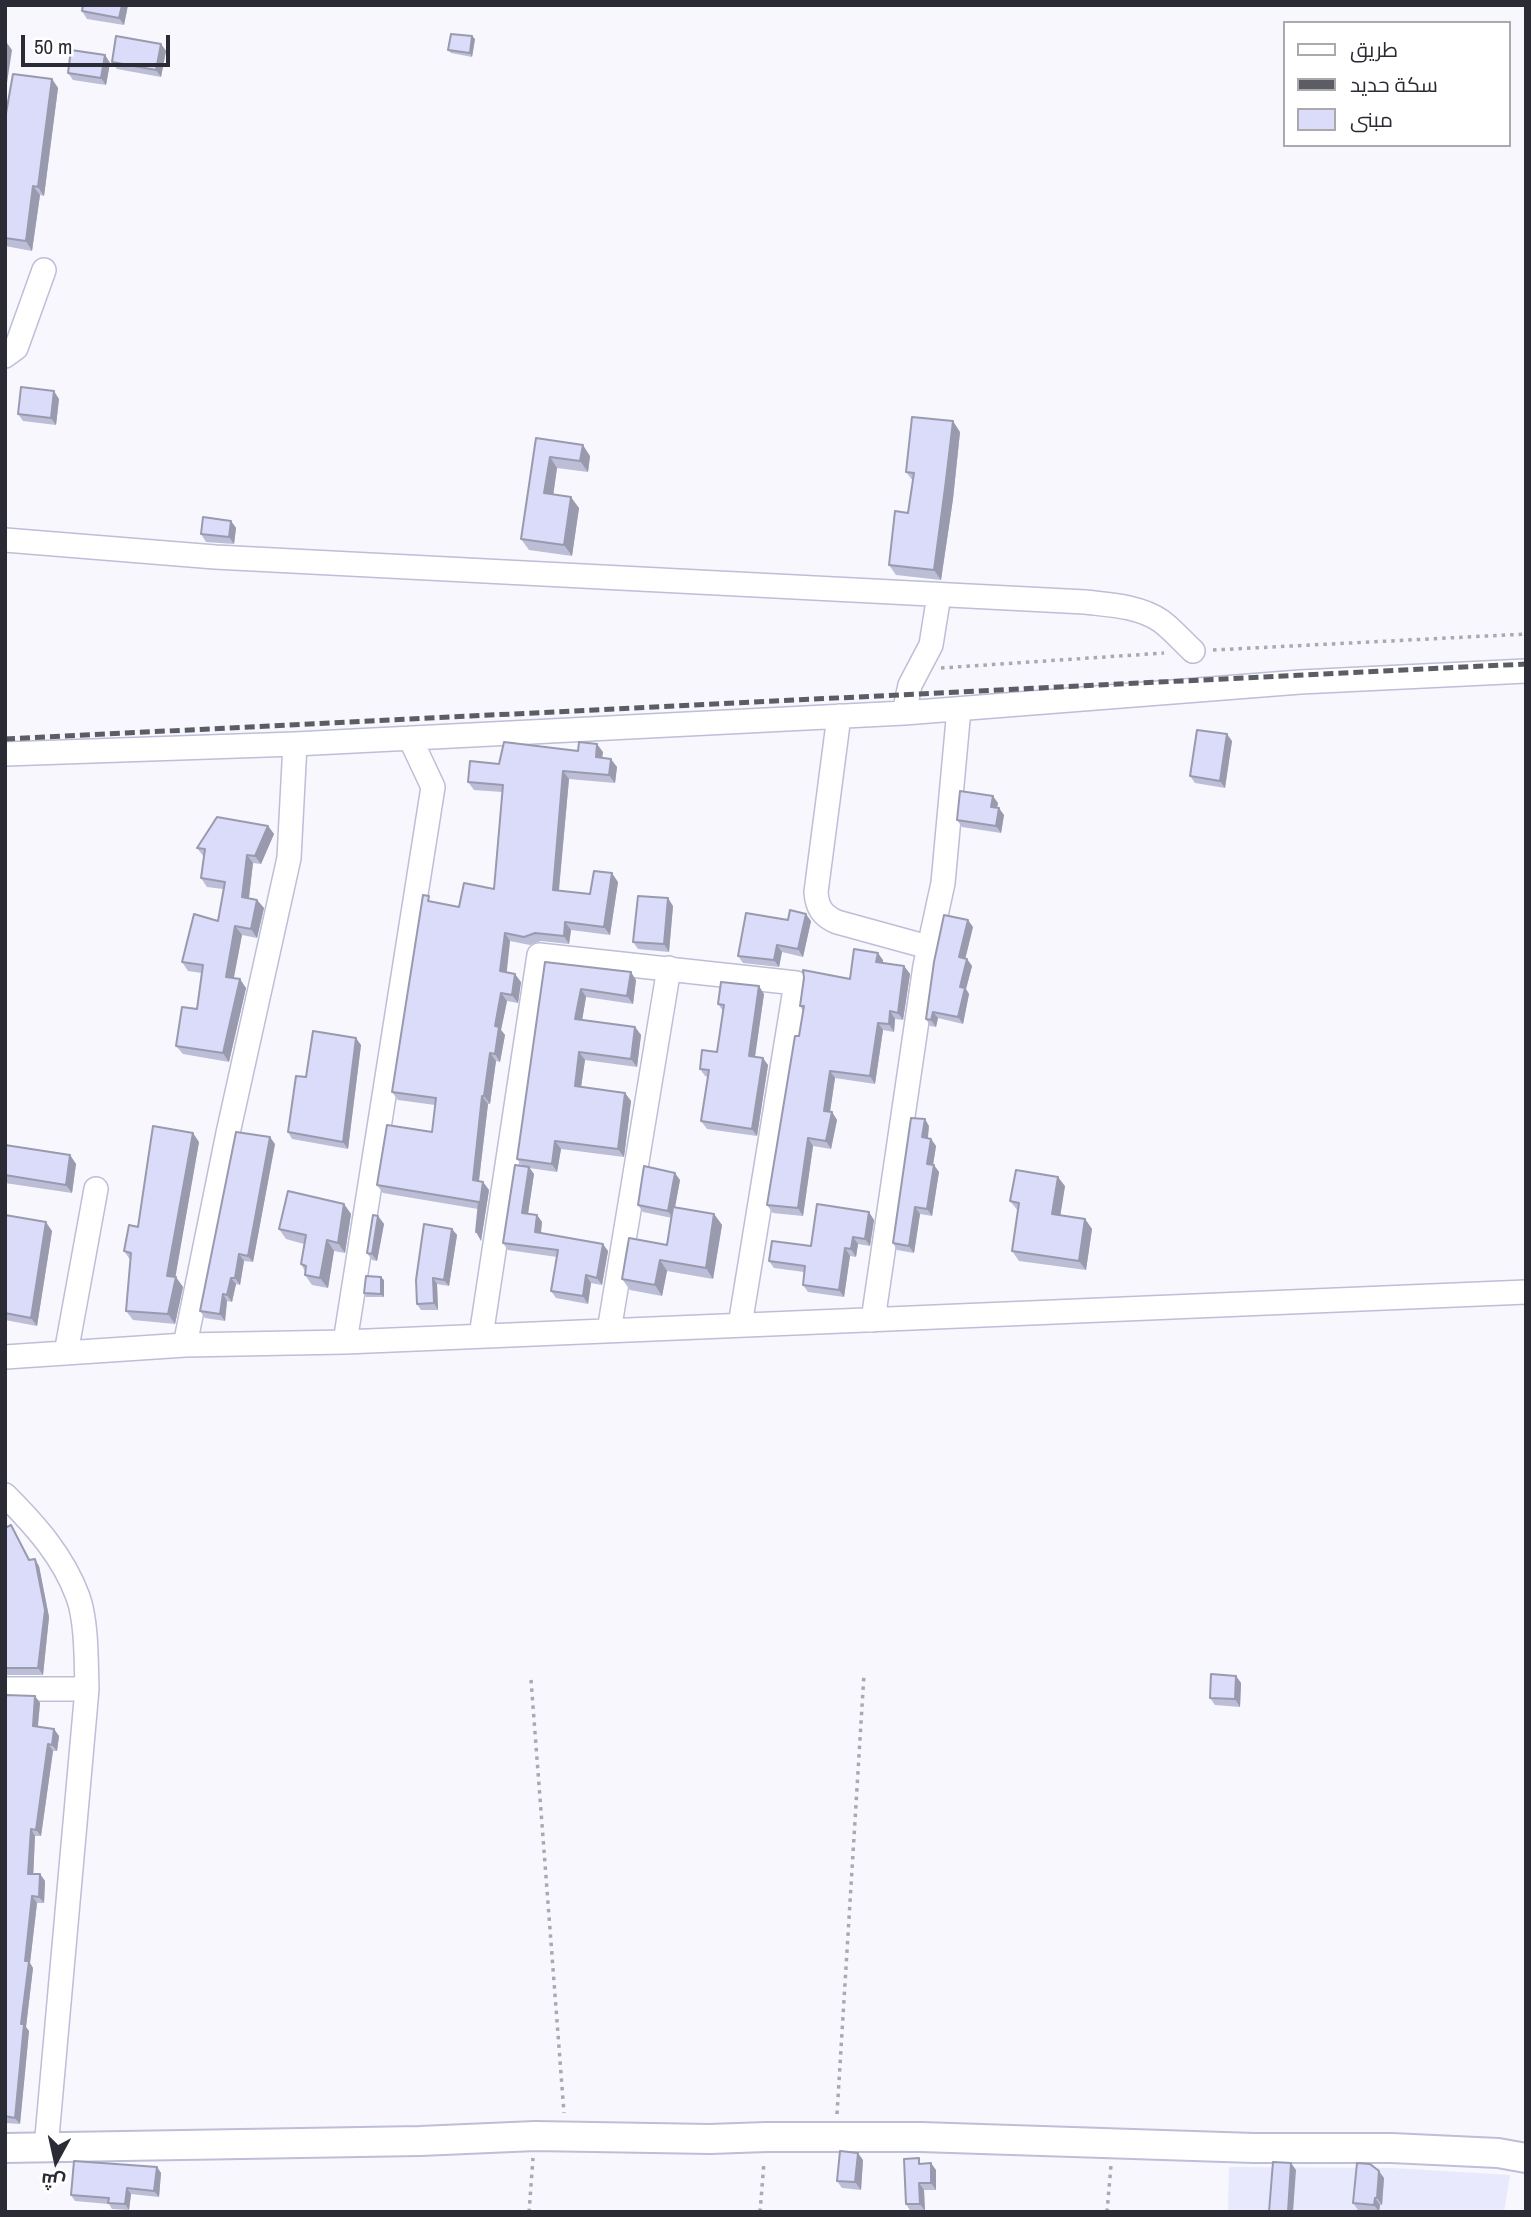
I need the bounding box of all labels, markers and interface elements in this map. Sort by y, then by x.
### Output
scale bar [24,21,173,65]
legend [1282,21,1510,147]
text: 50 m [34,32,72,61]
text: طريق [1350,35,1398,64]
text: سكة حديد [1350,70,1438,99]
text: مبنى [1350,105,1393,134]
north arrow [21,2126,91,2196]
text: ش [39,2167,67,2196]

